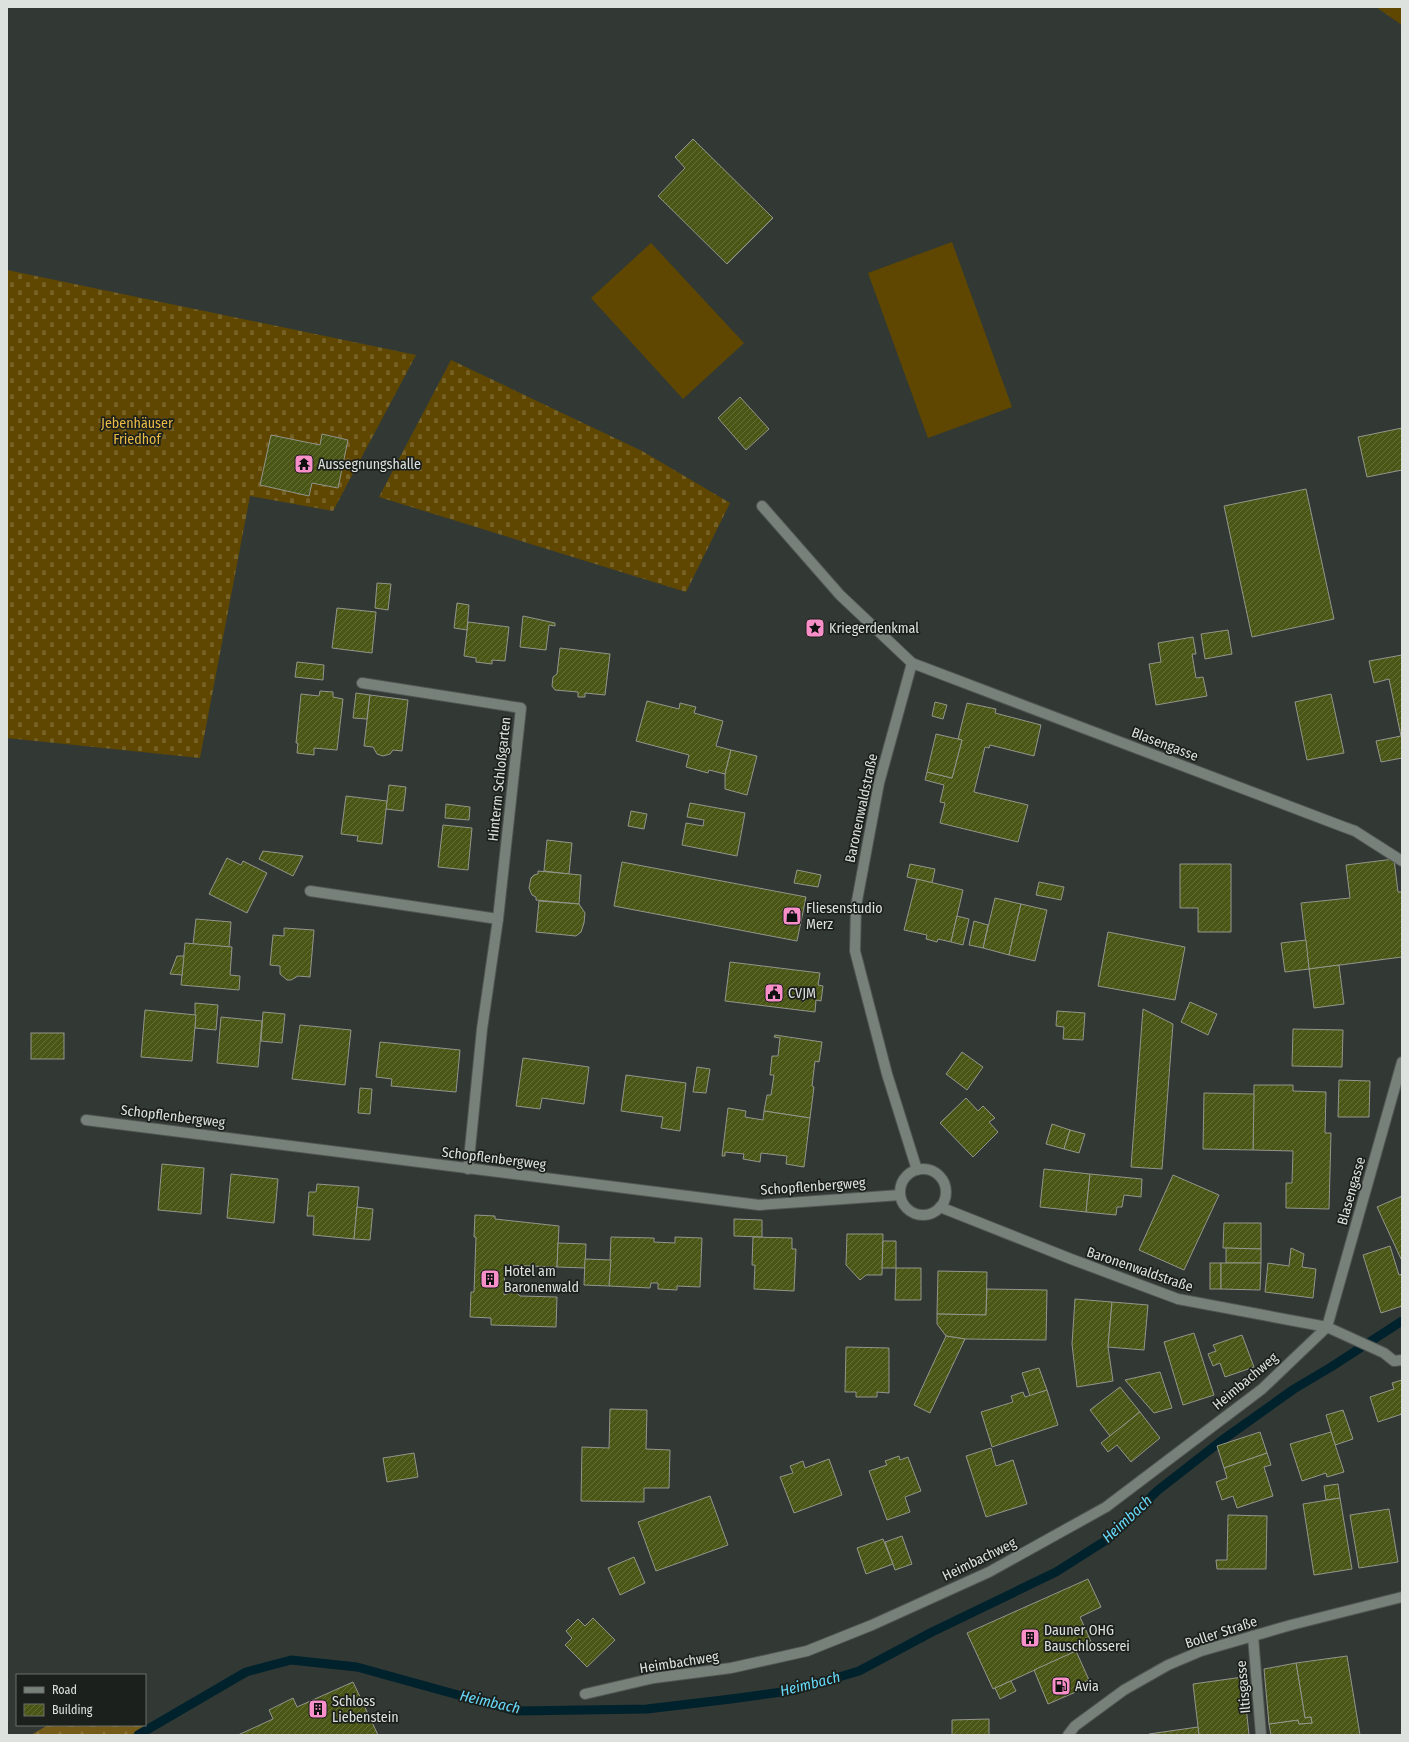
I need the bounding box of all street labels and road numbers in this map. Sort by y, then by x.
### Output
street label: Hinterm Schloßgarten [485,716,514,842]
street label: Blasengasse [1129,724,1201,765]
street label: Baronenwaldstraße [842,752,881,864]
street label: Schopflenbergweg [120,1102,227,1131]
street label: Schopflenbergweg [441,1144,548,1173]
street label: Blasengasse [1334,1155,1369,1227]
street label: Schopflenbergweg [760,1174,867,1199]
street label: Baronenwaldstraße [1085,1243,1195,1296]
street label: Heimbachweg [1209,1349,1282,1414]
street label: Heimbachweg [940,1534,1019,1585]
street label: Boller Straße [1183,1613,1259,1652]
street label: Heimbachweg [638,1648,720,1677]
street label: Iltisgasse [1233,1660,1254,1714]

